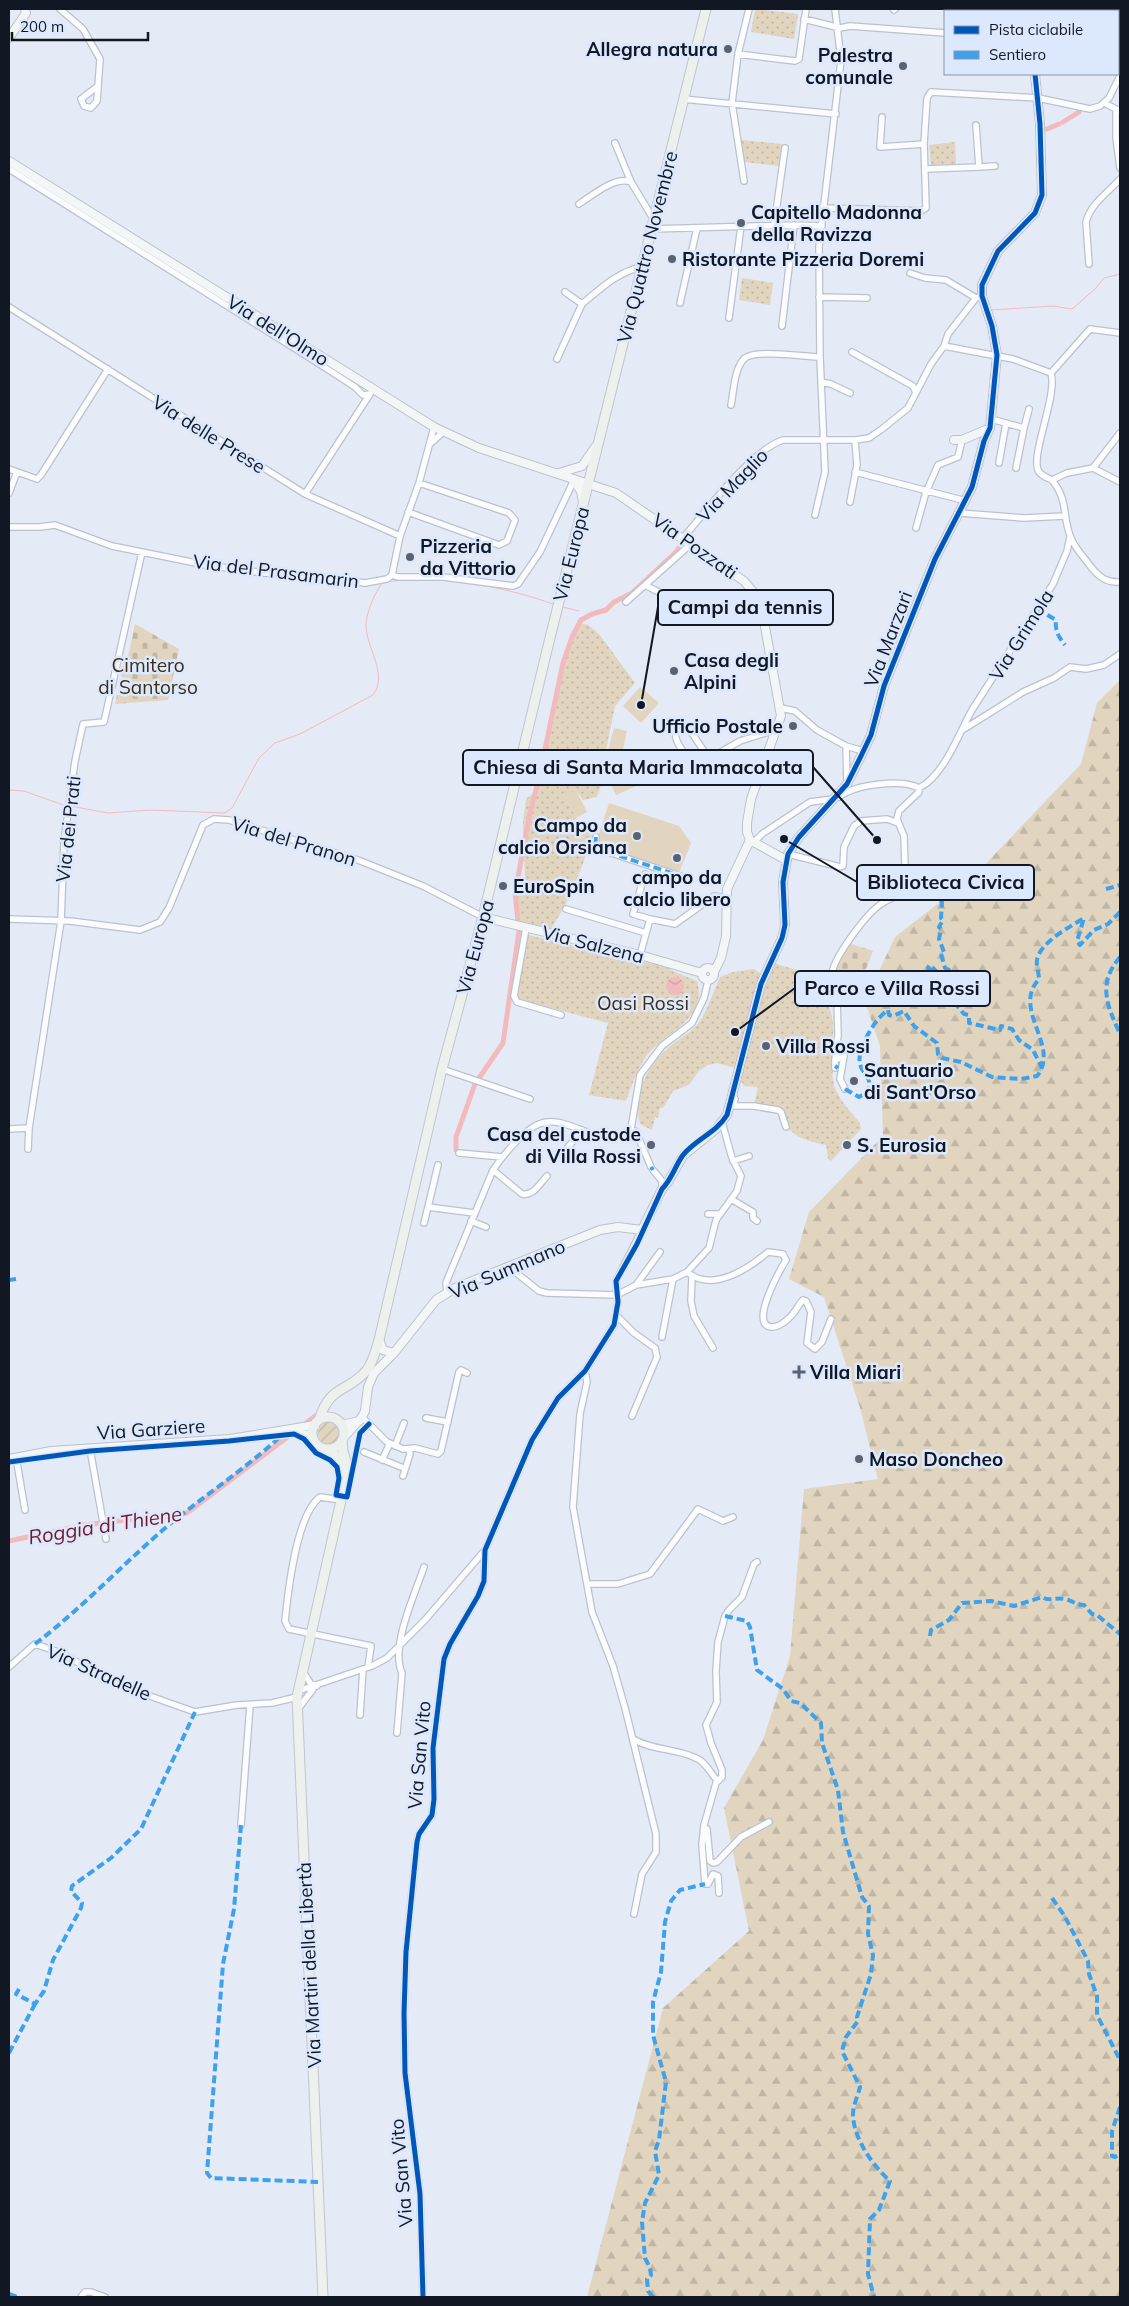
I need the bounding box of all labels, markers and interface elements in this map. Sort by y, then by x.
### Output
scale bar [12,10,149,42]
legend [944,10,1119,75]
text: 200 m [20,17,64,36]
text: Pista ciclabile [989,20,1083,39]
place label: Allegra natura [586,37,718,61]
marker: Allegra natura [722,43,734,55]
place label: Palestra comunale [805,43,893,89]
text: Sentiero [989,45,1046,64]
marker: Palestra comunale [897,60,909,72]
street label: Via Quattro Novembre [612,148,682,346]
place label: Capitello Madonna della Ravizza [751,200,922,246]
marker: Capitello Madonna della Ravizza [735,217,747,229]
place label: Ristorante Pizzeria Doremi [682,247,924,271]
marker: Ristorante Pizzeria Doremi [666,253,678,265]
street label: Via dell'Olmo [223,289,333,371]
street label: Via delle Prese [148,390,270,478]
street label: Via Maglio [691,443,773,527]
street label: Via Europa [548,504,594,604]
street label: Via Pozzati [648,508,742,584]
place label: Pizzeria da Vittorio [420,534,516,580]
street label: Via del Prasamarin [192,549,360,593]
marker: Pizzeria da Vittorio [404,551,416,563]
street label: Via Grimola [984,585,1058,685]
street label: Via Marzari [859,587,917,691]
callout: Campi da tennis [658,590,833,625]
text: Campi da tennis [668,594,822,619]
place label: Casa degli Alpini [684,648,779,694]
park label: Cimitero di Santorso [98,653,198,699]
marker: Casa degli Alpini [668,665,680,677]
place label: Ufficio Postale [652,714,783,738]
marker: Ufficio Postale [787,720,799,732]
callout: Chiesa di Santa Maria Immacolata [463,750,813,785]
text: Chiesa di Santa Maria Immacolata [473,754,803,779]
street label: Via dei Prati [50,775,86,883]
street label: Via del Pranon [229,811,359,871]
place label: Campo da calcio Orsiana [498,813,627,859]
marker: Campo da calcio Orsiana [631,830,643,842]
marker: campo da calcio libero [671,852,683,864]
place label: campo da calcio libero [623,865,731,911]
callout: Biblioteca Civica [857,865,1034,900]
text: Biblioteca Civica [867,869,1025,894]
place label: EuroSpin [513,874,595,898]
marker: EuroSpin [497,880,509,892]
street label: Via Europa [451,897,499,997]
street label: Via Salzena [539,920,647,968]
callout: Parco e Villa Rossi [795,971,990,1006]
text: Parco e Villa Rossi [804,975,980,1000]
park label: Oasi Rossi [597,991,689,1015]
place label: Villa Rossi [775,1034,870,1058]
marker: Villa Rossi [760,1040,772,1052]
place label: Santuario di Sant'Orso [864,1058,976,1104]
marker: Santuario di Sant'Orso [848,1075,860,1087]
place label: Casa del custode di Villa Rossi [487,1122,641,1168]
place label: S. Eurosia [857,1133,946,1157]
marker: Casa del custode di Villa Rossi [645,1139,657,1151]
marker: S. Eurosia [841,1139,853,1151]
street label: Via Summano [445,1234,569,1304]
place label: Villa Miari [809,1360,901,1384]
marker: Villa Miari [792,1365,806,1379]
street label: Via Garziere [96,1413,206,1445]
place label: Maso Doncheo [869,1447,1003,1471]
marker: Maso Doncheo [853,1453,865,1465]
water label: Roggia di Thiene [26,1500,184,1549]
street label: Via Stradelle [43,1638,155,1706]
street label: Via San Vito [402,1700,436,1810]
street label: Via Martiri della Libertà [292,1862,326,2068]
street label: Via San Vito [384,2118,418,2228]

